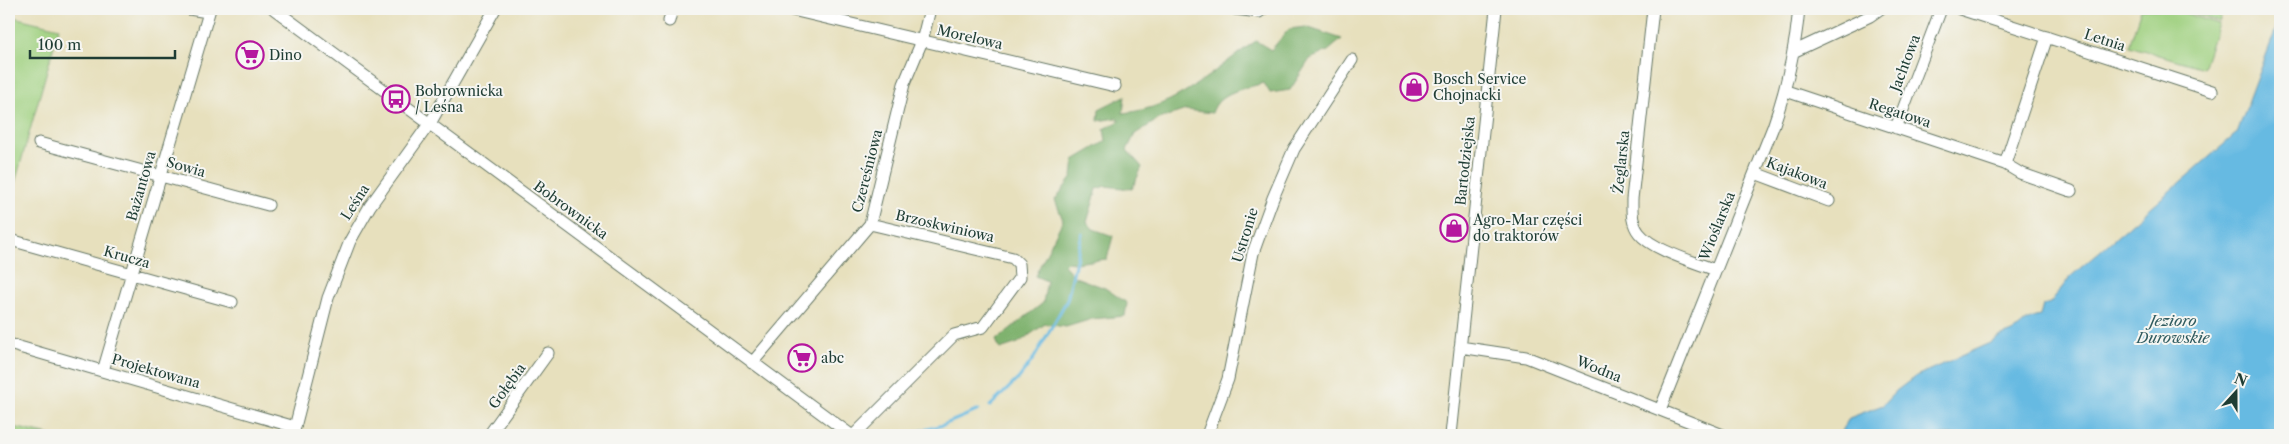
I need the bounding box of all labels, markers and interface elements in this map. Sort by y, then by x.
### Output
street label: Morelowa [935,21,1005,53]
street label: Letnia [2082,25,2129,55]
scale bar [30,28,175,60]
street label: Jachtowa [1885,31,1924,96]
text: 100 m [38,35,81,54]
supermarket icon: Dino [235,40,265,70]
place label: Dino [269,46,302,64]
place label: Bosch Service Chojnacki [1433,70,1527,104]
shop icon: Bosch Service Chojnacki [1399,72,1429,102]
place label: Bobrownicka / Leśna [415,82,503,116]
bus stop icon: Bobrownicka / Leśna [381,84,411,114]
street label: Regatowa [1867,94,1934,132]
street label: Bartodziejska [1451,115,1479,207]
street label: Czereśniowa [848,127,886,215]
street label: Żeglarska [1609,129,1633,194]
street label: Bażantowa [122,148,160,223]
street label: Sowia [164,153,208,181]
street label: Kajakowa [1764,153,1831,193]
street label: Bobrownicka [530,177,612,243]
street label: Leśna [337,180,374,223]
street label: Wioślarska [1695,188,1739,264]
street label: Ustronie [1228,205,1262,265]
street label: Brzoskwiniowa [894,206,997,246]
place label: Agro-Mar części do traktorów [1472,211,1582,245]
shop icon: Agro-Mar części do traktorów [1439,213,1469,243]
street label: Krucza [102,242,153,272]
water label: Jezioro Durowskie [2136,311,2210,347]
supermarket icon: abc [787,343,817,373]
place label: abc [821,349,844,367]
street label: Projektowana [110,350,203,392]
street label: Wodna [1573,351,1625,386]
street label: Gołębia [484,359,530,412]
north arrow [2212,366,2262,416]
text: N [2232,369,2250,390]

